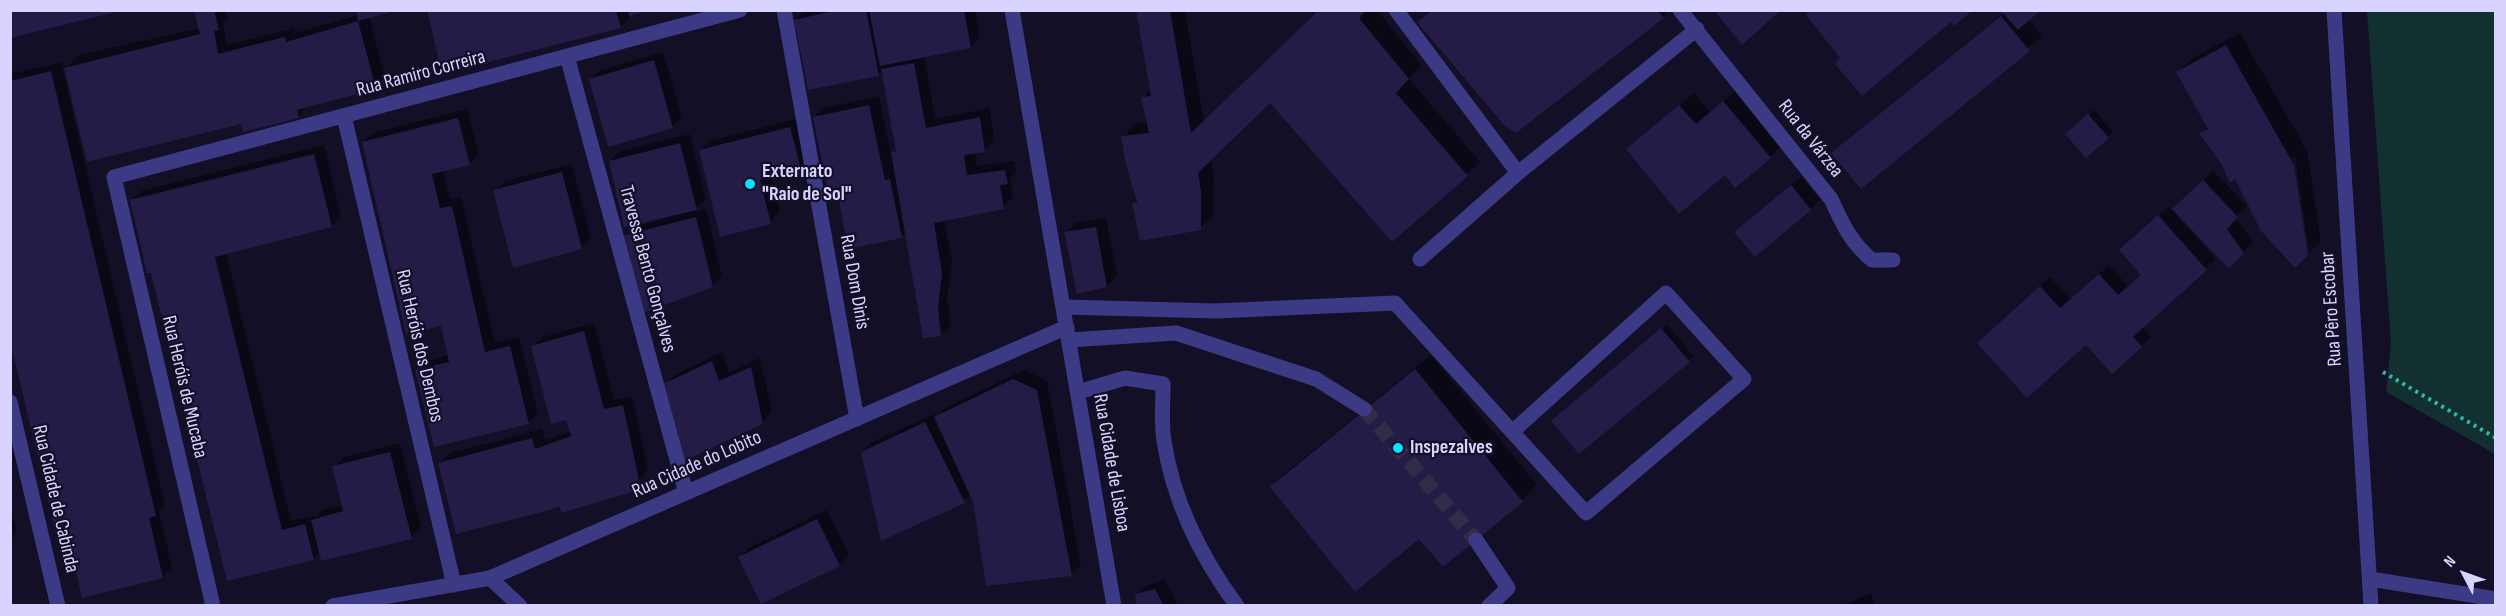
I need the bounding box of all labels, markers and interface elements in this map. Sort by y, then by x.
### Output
street label: Rua Ramiro Correira [354,45,488,103]
street label: Rua da Várzea [1772,95,1848,183]
place label: Externato "Raio de Sol" [762,160,852,207]
marker: Externato "Raio de Sol" [743,177,757,191]
street label: Travessa Bento Gonçalves [613,183,681,355]
street label: Rua Dom Dinis [834,233,874,331]
street label: Rua Pêro Escobar [2316,251,2348,367]
street label: Rua Heróis dos Dembos [390,267,448,425]
street label: Rua Heróis de Mucaba [156,313,212,461]
street label: Rua Cidade de Lisboa [1087,392,1135,534]
street label: Rua Cidade de Cabinda [26,423,84,575]
street label: Rua Cidade do Lobito [629,426,765,504]
place label: Inspezalves [1410,436,1493,460]
marker: Inspezalves [1391,441,1405,455]
north arrow [2434,544,2494,604]
text: N [2440,552,2460,571]

